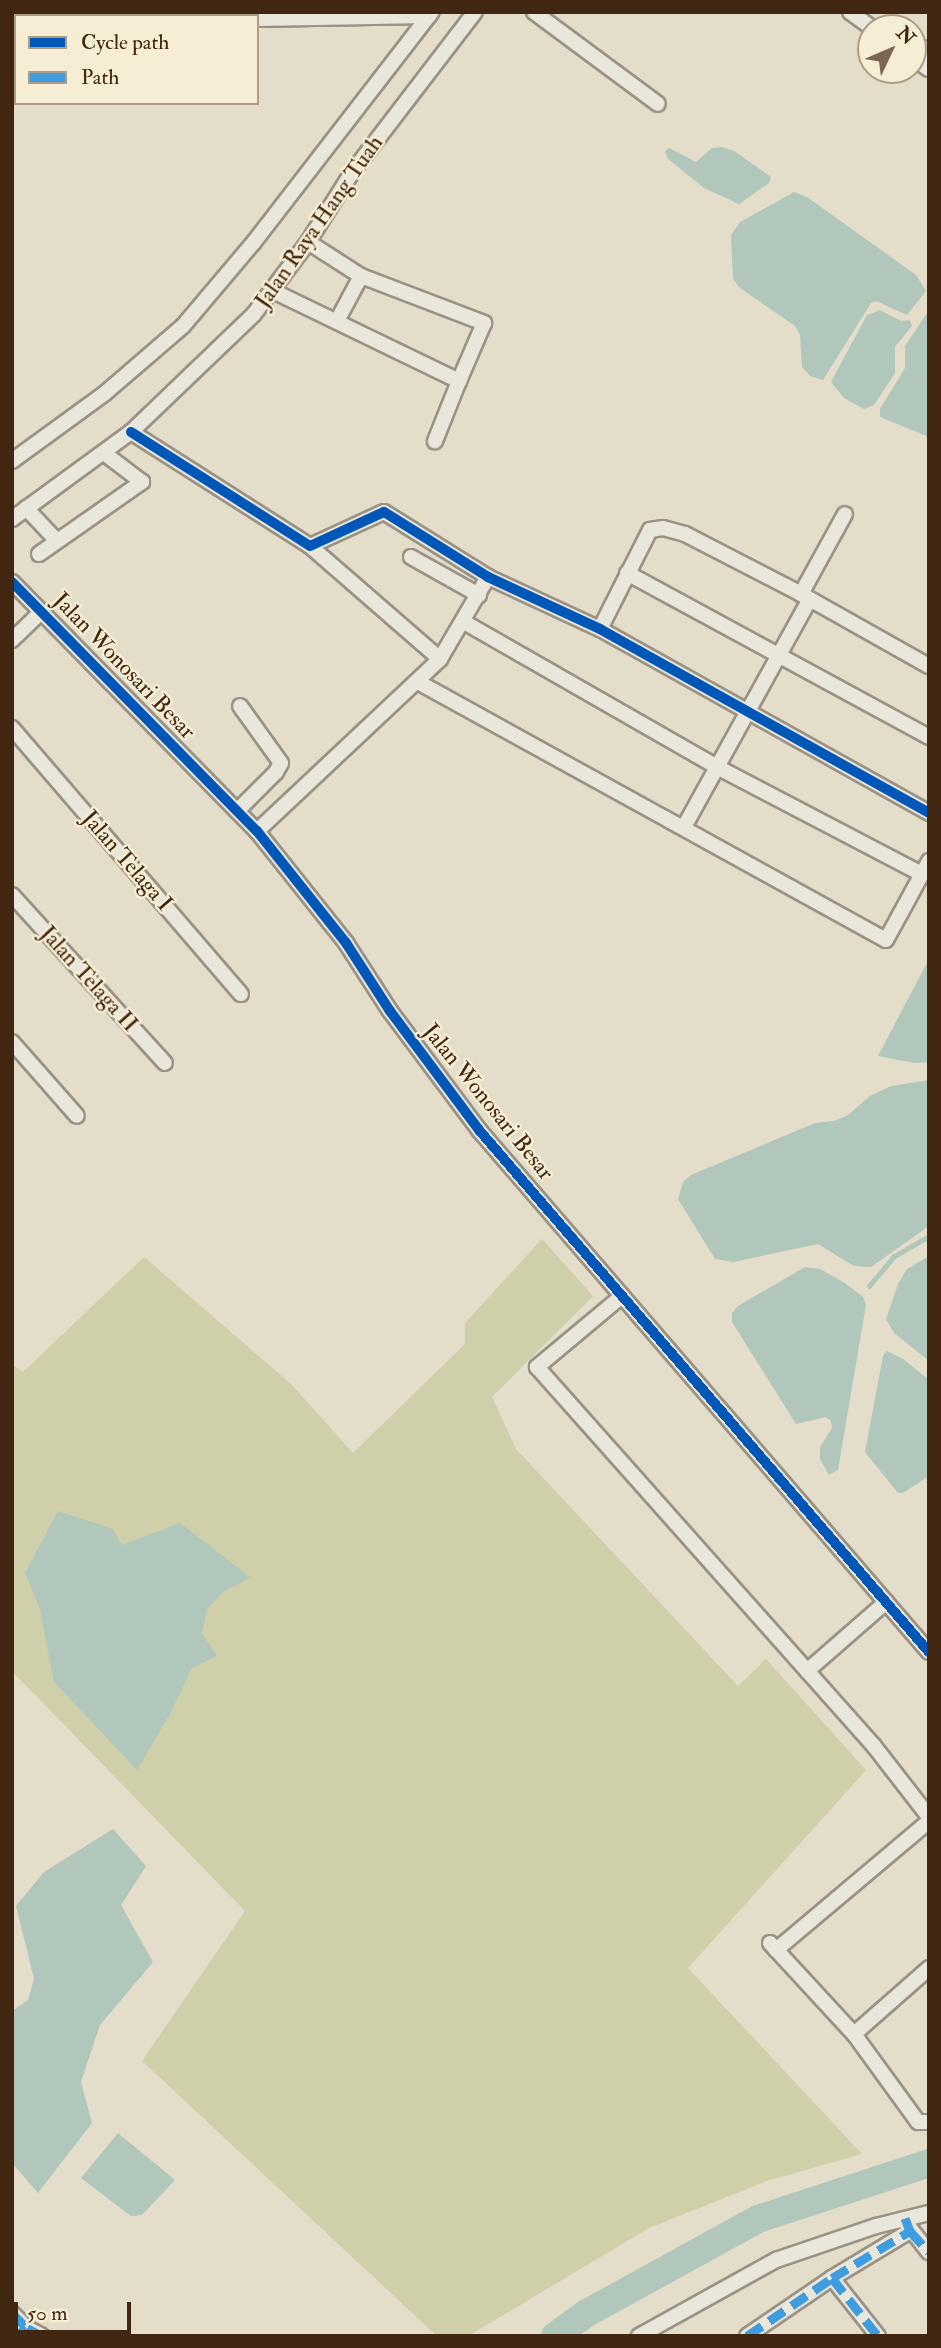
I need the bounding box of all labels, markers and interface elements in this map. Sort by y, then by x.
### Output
legend [14,14,259,105]
north arrow [857,14,927,84]
text: N [891,21,920,50]
text: Cycle path [81,29,169,56]
text: Path [81,64,119,91]
street label: Jalan Raya Hang Tuah [249,130,389,314]
street label: Jalan Wonosari Besar [47,587,201,745]
street label: Jalan Telaga I [76,805,178,917]
street label: Jalan Telaga II [34,920,144,1038]
street label: Jalan Wonosari Besar [417,1018,559,1186]
scale bar [18,2288,135,2332]
text: 50 m [27,2300,68,2327]

